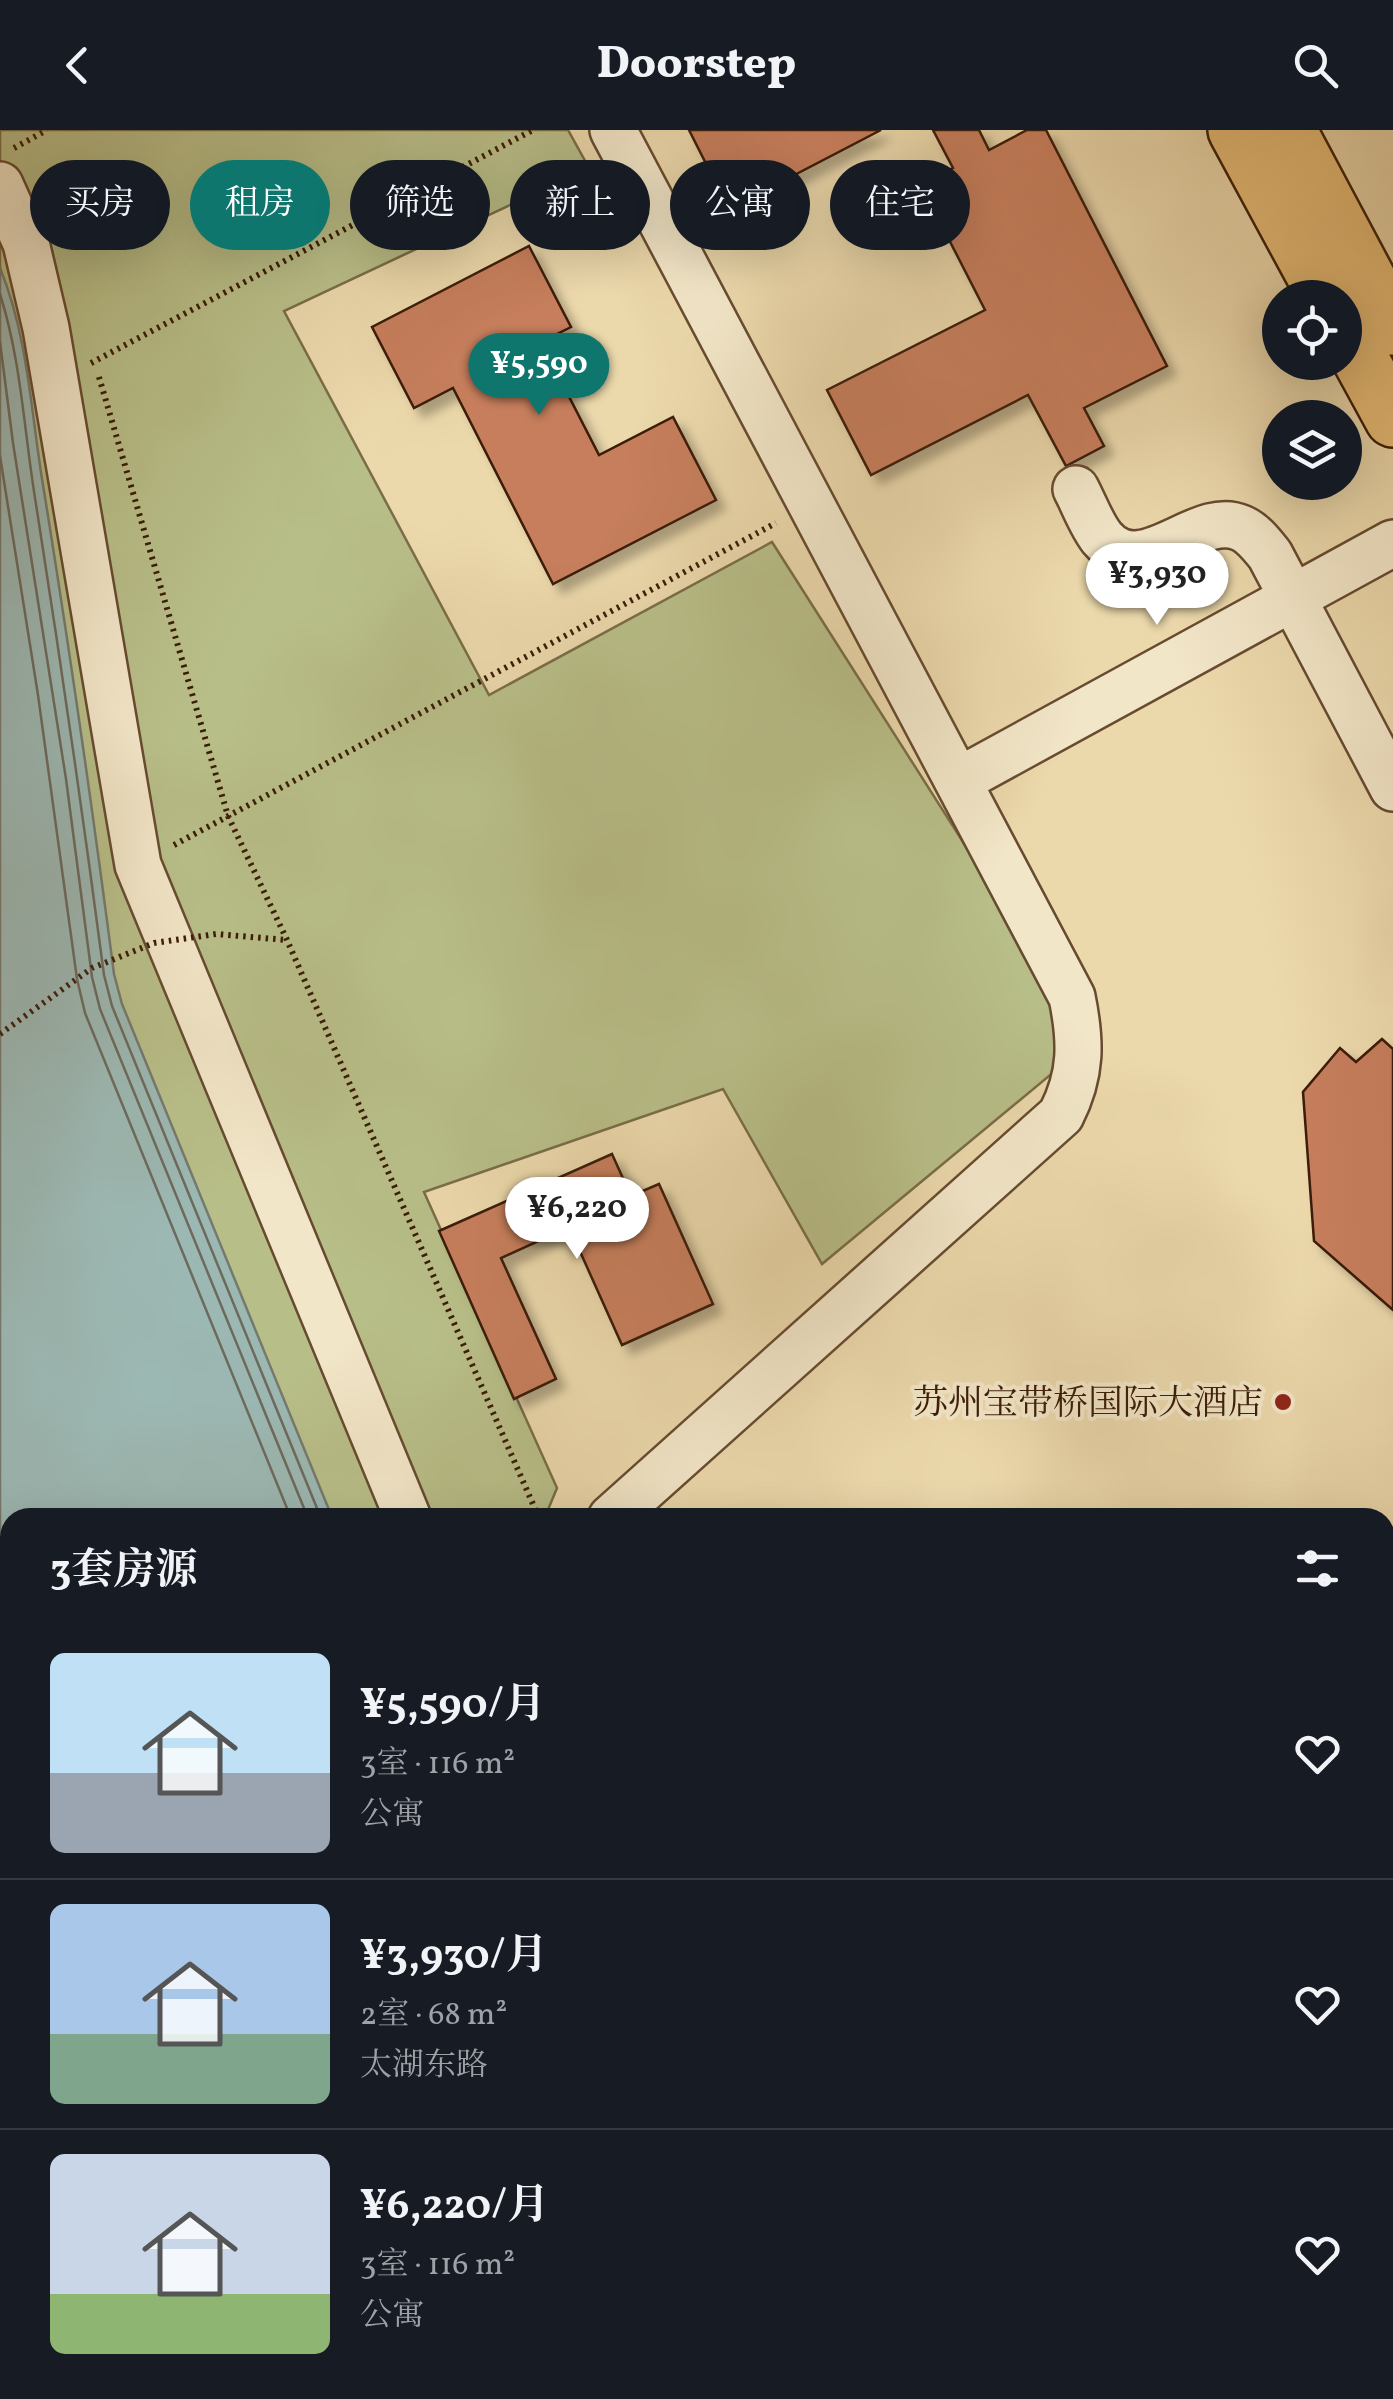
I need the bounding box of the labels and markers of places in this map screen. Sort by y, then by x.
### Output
pin: ¥5,590 [458,333,620,418]
pin: ¥3,930 [1076,543,1238,628]
pin: ¥6,220 [496,1177,658,1262]
place label: 苏州宝带桥国际大酒店 [913,1381,1263,1429]
marker: 苏州宝带桥国际大酒店 [1272,1391,1294,1413]

